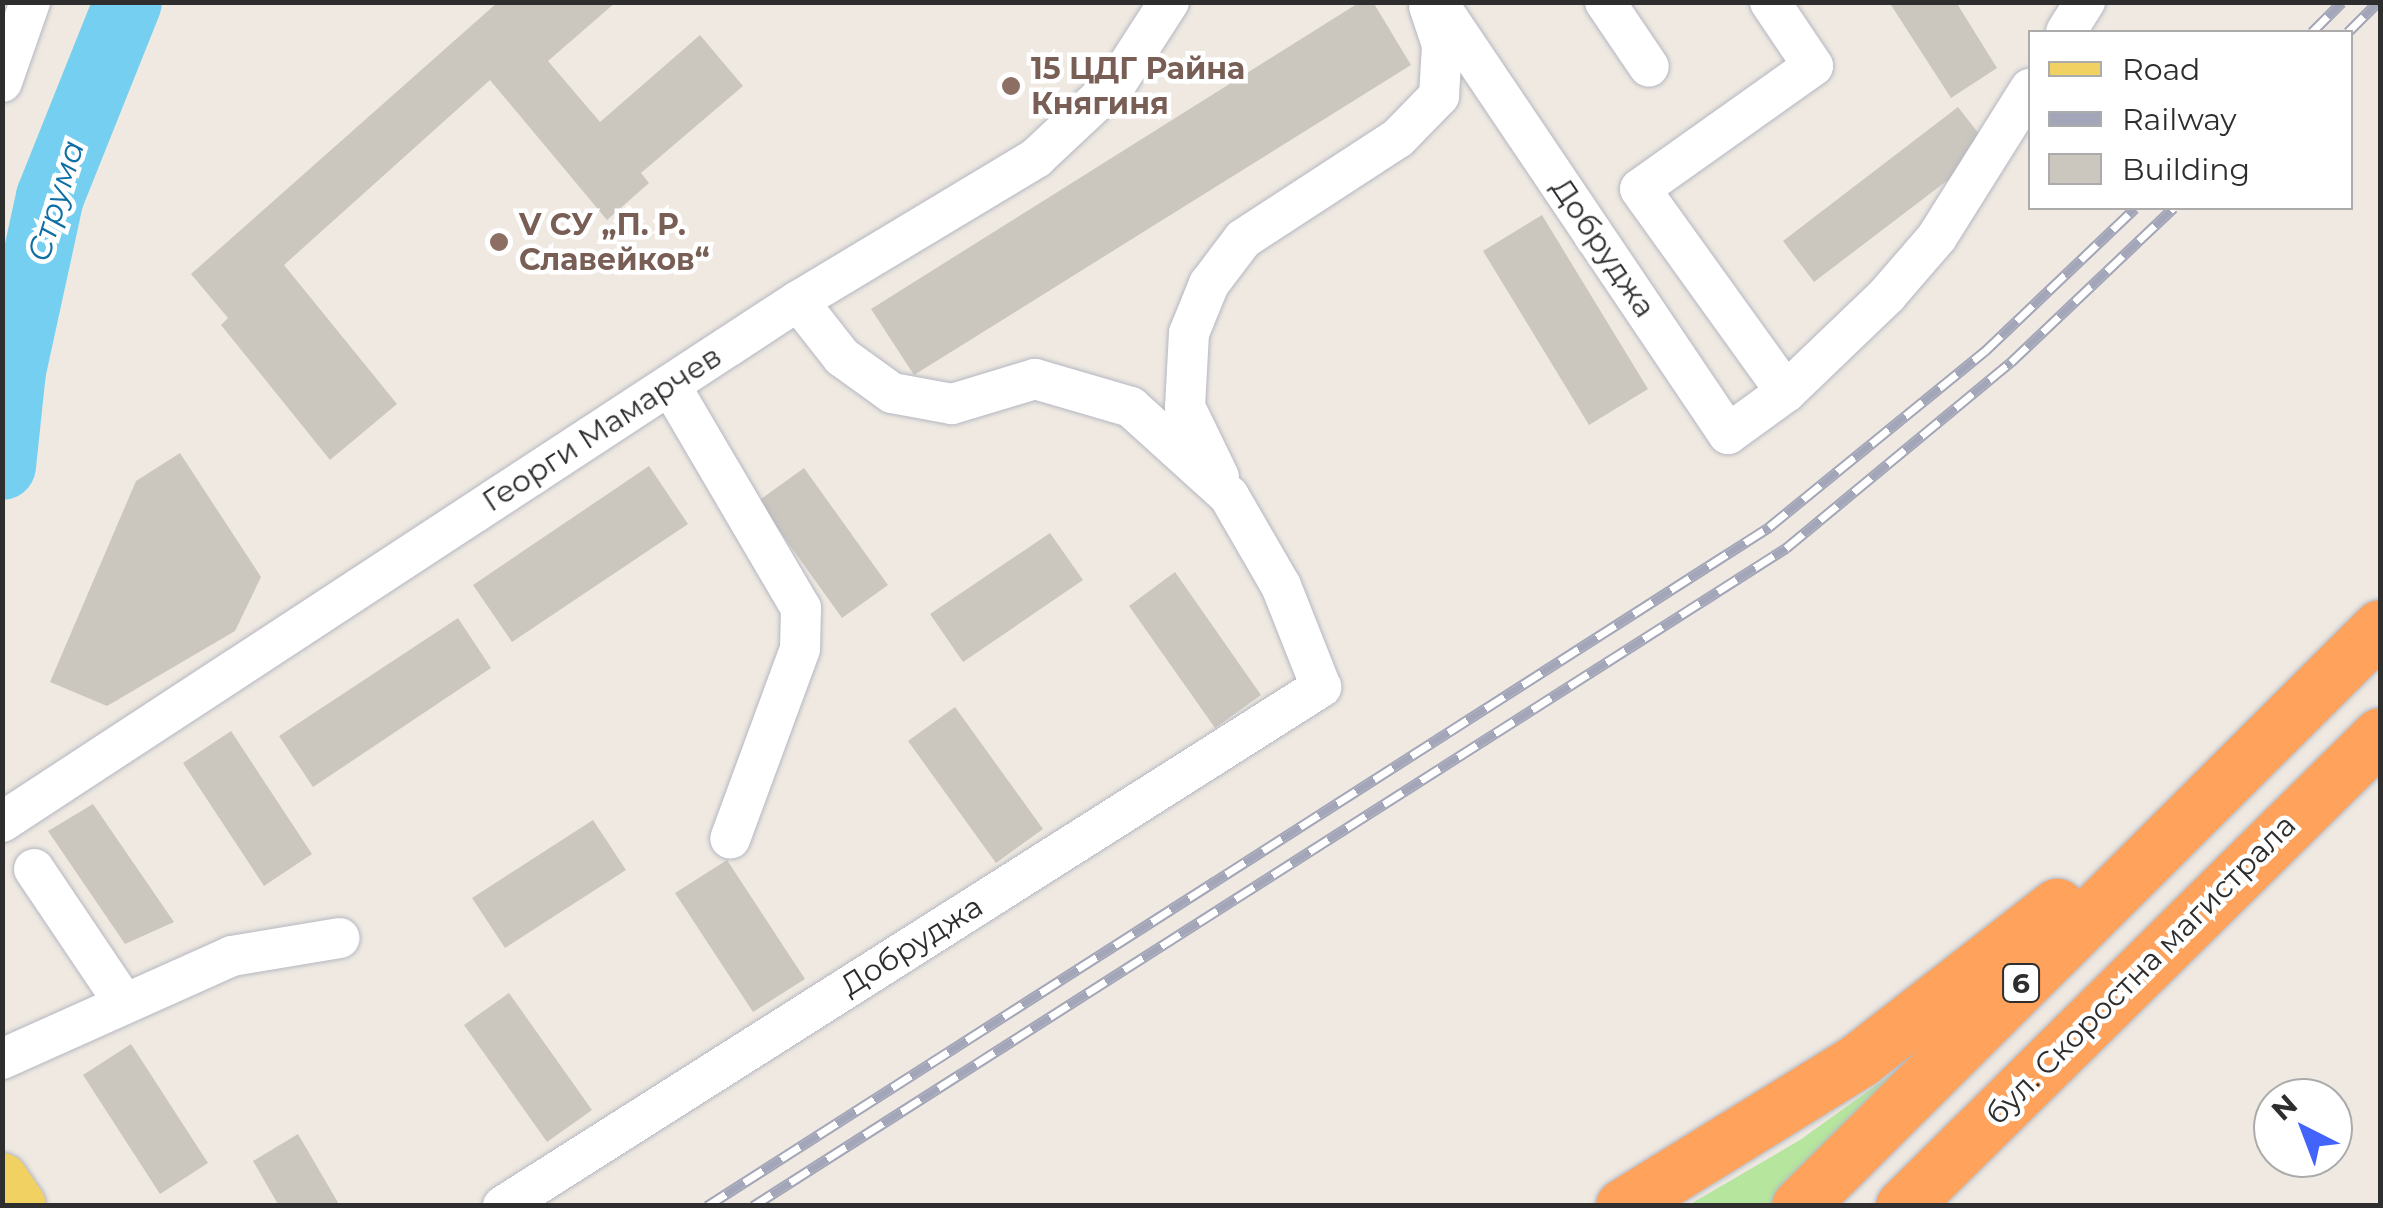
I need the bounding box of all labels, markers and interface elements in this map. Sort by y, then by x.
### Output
legend [2028,30,2353,210]
place label: 15 ЦДГ Райна Княгиня [1031,51,1245,122]
text: Road [2122,51,2200,88]
marker: 15 ЦДГ Райна Княгиня [1000,75,1022,97]
text: Railway [2122,101,2237,138]
water label: Струма [19,136,93,266]
text: Building [2122,151,2250,188]
street label: Добруджа [1543,172,1663,324]
place label: V СУ „П. Р. Славейков“ [519,207,710,278]
marker: V СУ „П. Р. Славейков“ [488,231,510,253]
street label: Георги Мамарчев [476,338,728,520]
street label: бул. Скоростна магистрала [1979,808,2303,1132]
street label: Добруджа [835,888,989,1004]
road number: 6 [2001,960,2041,1006]
north arrow [2253,1078,2353,1178]
text: N [2264,1087,2304,1127]

